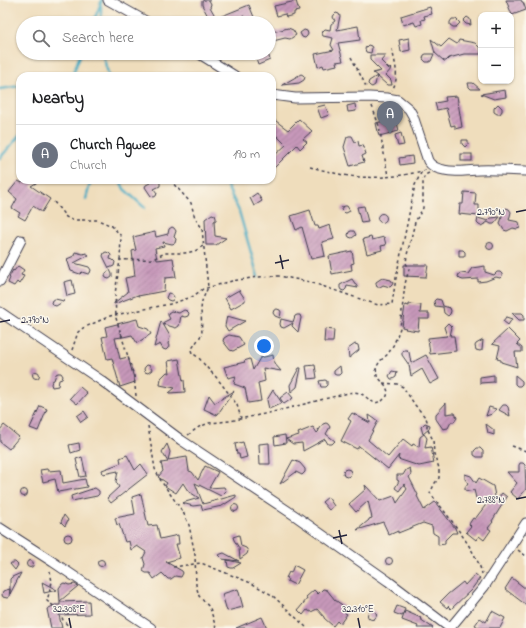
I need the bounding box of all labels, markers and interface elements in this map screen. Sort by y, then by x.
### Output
map controls [478,12,514,84]
button: + [478,12,514,48]
search box [16,16,276,60]
icon: search [30,27,52,49]
text: Search here [62,27,134,49]
button: − [478,48,514,84]
text: Nearby [32,86,84,111]
pin: A [377,101,403,134]
text: Church Agwee [70,134,155,156]
text: A [41,145,49,164]
text: 190 m [233,145,260,164]
text: Church [70,156,107,175]
text: 2.790°N [477,205,505,220]
text: 2.790°N [21,313,49,328]
your location [254,336,274,356]
text: 2.788°N [477,493,505,508]
text: 32.308°E [53,602,85,617]
text: 32.310°E [342,602,374,617]

